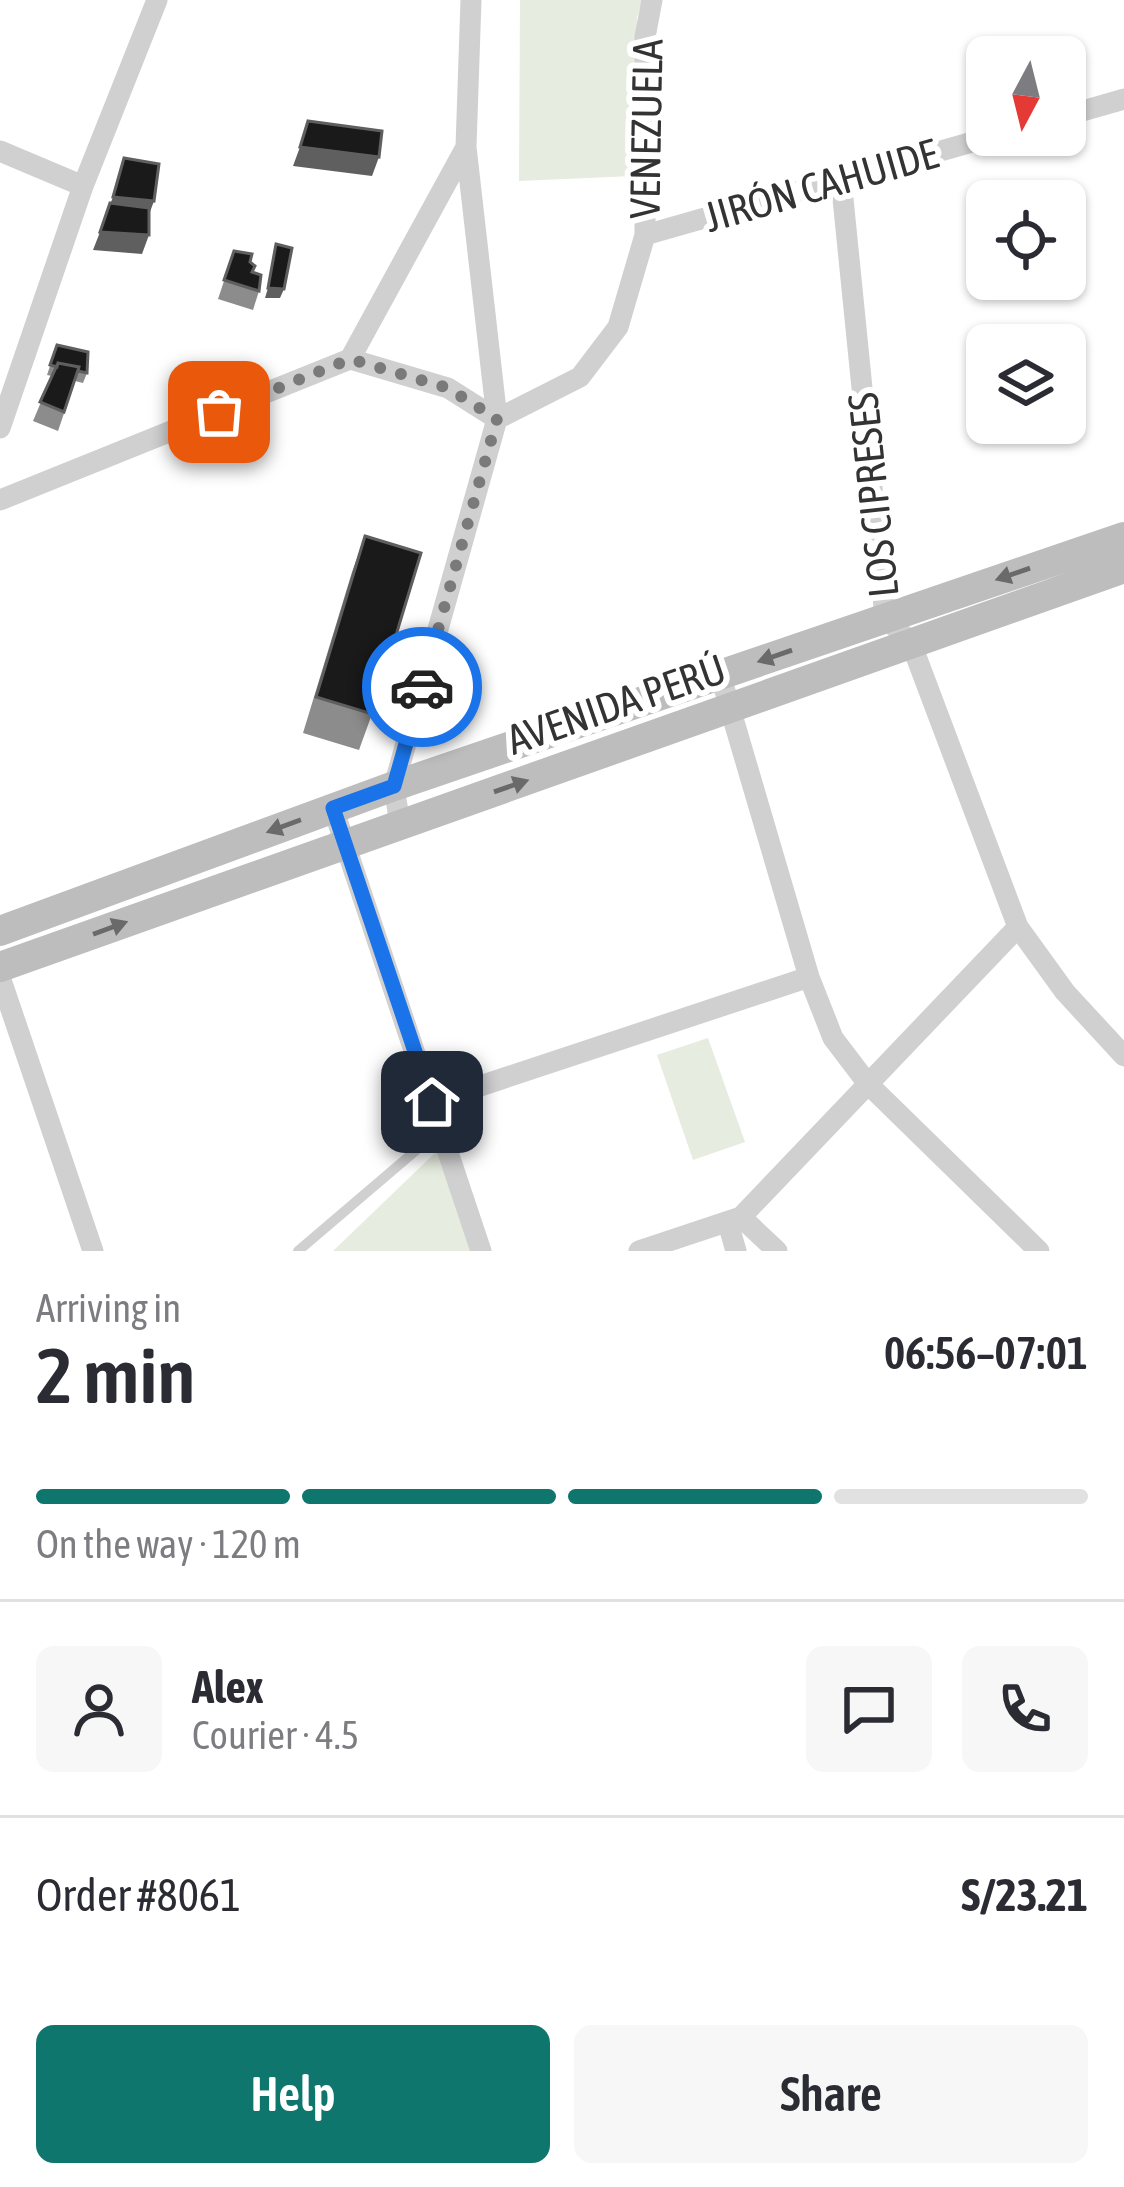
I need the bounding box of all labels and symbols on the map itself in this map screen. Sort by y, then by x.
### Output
north arrow [966,36,1086,156]
street label: VENEZUELA [620,38,672,219]
street label: JIRÓN CAHUIDE [699,129,943,241]
pin [168,361,270,463]
street label: LOS CIPRESES [838,390,908,600]
one-way arrow [994,566,1031,585]
courier [362,627,482,747]
street label: AVENIDA PERÚ [500,644,732,764]
one-way arrow [756,647,793,666]
one-way arrow [493,776,529,794]
one-way arrow [266,818,302,836]
one-way arrow [92,918,128,936]
pin [381,1051,483,1153]

